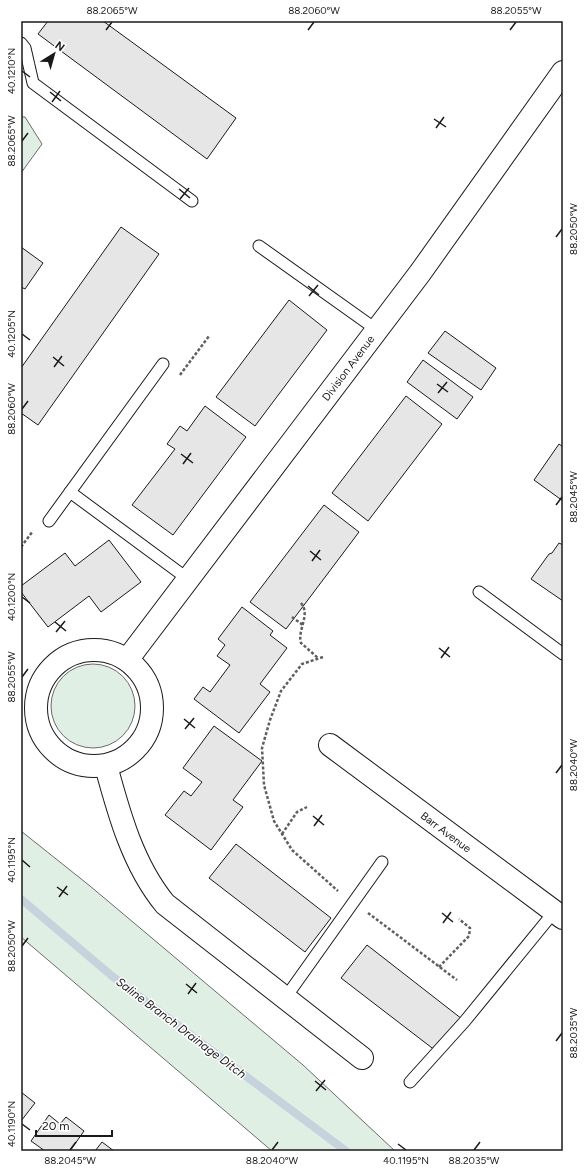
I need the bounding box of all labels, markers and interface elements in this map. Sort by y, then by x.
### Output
text: 88.2065°W [86,4,138,17]
text: 88.2060°W [288,4,340,17]
text: 88.2055°W [490,4,542,17]
north arrow [34,34,74,74]
text: N [52,39,67,54]
text: 40.1210°N [5,48,18,94]
text: 88.2065°W [5,115,18,167]
text: 88.2050°W [567,203,580,255]
text: 40.1205°N [5,310,18,358]
street label: Division Avenue [320,333,377,404]
text: 88.2060°W [5,383,18,435]
text: 88.2045°W [567,471,580,523]
text: 40.1200°N [5,573,18,621]
text: 88.2055°W [5,651,18,703]
text: 88.2040°W [567,738,580,791]
street label: Barr Avenue [418,809,473,856]
text: 40.1195°N [5,837,18,883]
text: 88.2050°W [5,920,18,972]
water label: Saline Branch Drainage Ditch [113,975,249,1082]
text: 88.2035°W [567,1007,580,1058]
text: 40.1190°N [5,1101,18,1147]
scale bar [36,1112,112,1138]
text: 20 m [42,1119,70,1133]
text: 88.2045°W [44,1154,96,1167]
text: 88.2040°W [246,1154,299,1167]
text: 40.1195°N [383,1154,429,1167]
text: 88.2035°W [449,1154,500,1167]

